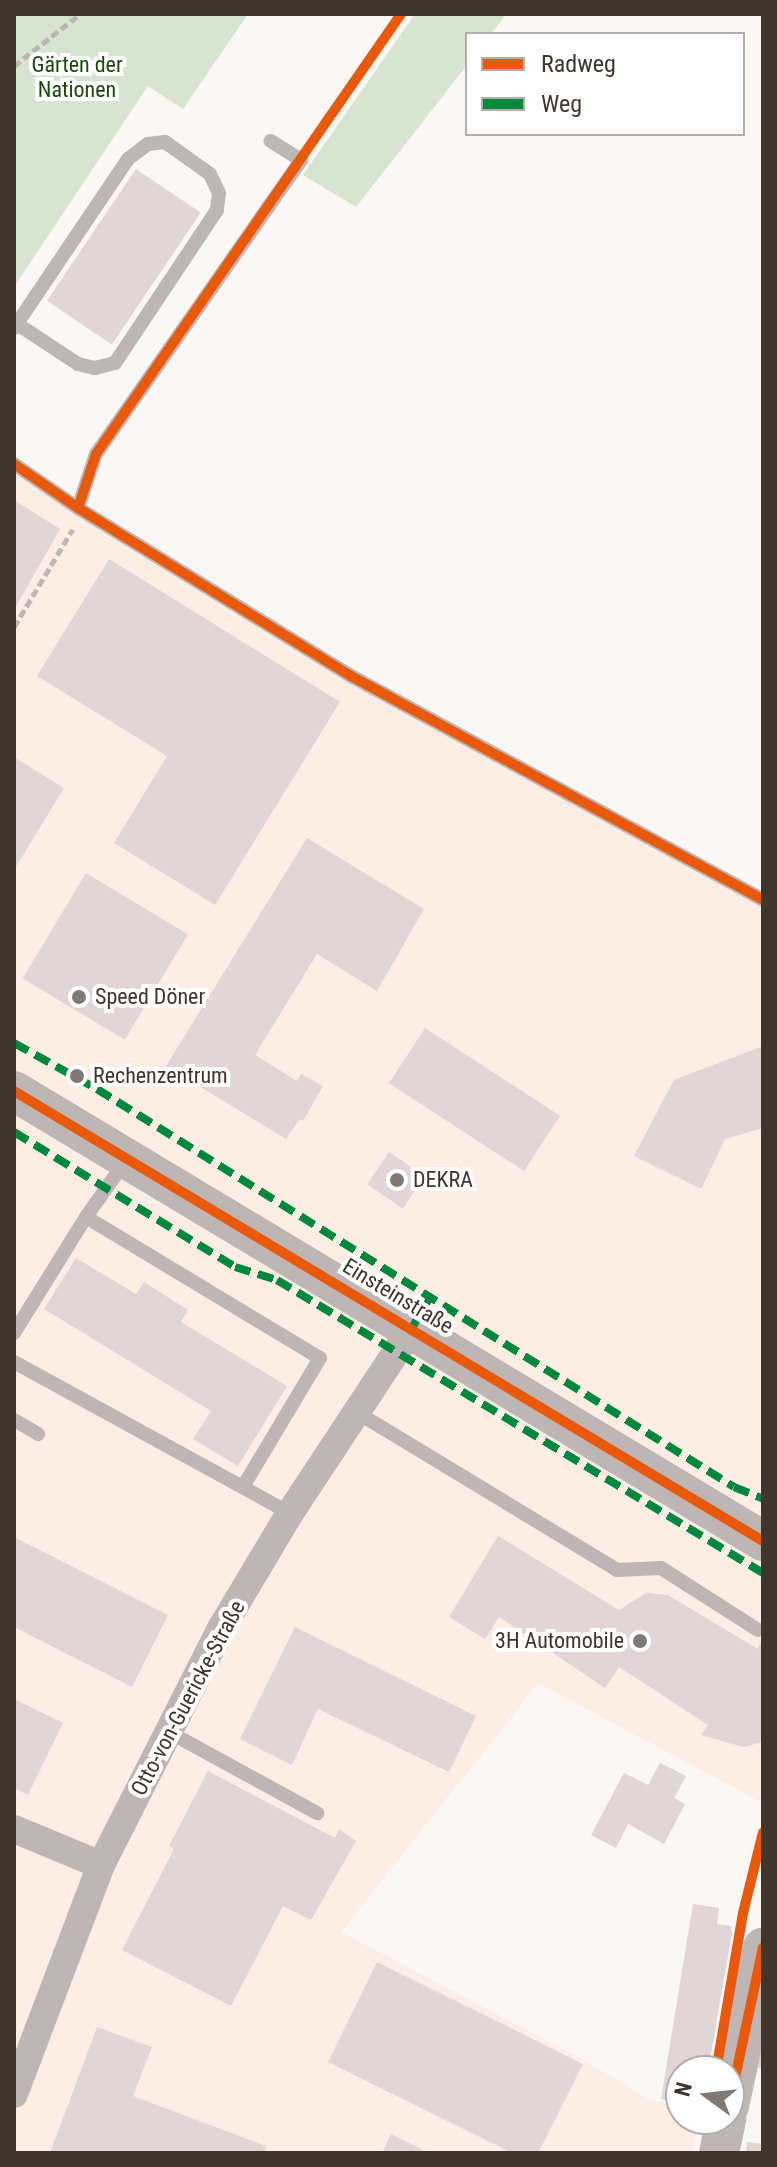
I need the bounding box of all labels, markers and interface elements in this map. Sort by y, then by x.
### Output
legend [465,32,745,136]
text: Radweg [541,50,616,78]
park label: Gärten der Nationen [31,51,123,102]
text: Weg [541,90,582,118]
place label: Speed Döner [95,984,205,1010]
marker: Speed Döner [70,988,88,1006]
place label: Rechenzentrum [93,1063,228,1089]
marker: Rechenzentrum [68,1067,86,1085]
place label: DEKRA [413,1167,473,1193]
marker: DEKRA [388,1171,406,1189]
street label: Einsteinstraße [338,1253,458,1339]
street label: Otto-von-Guericke-Straße [125,1596,251,1800]
place label: 3H Automobile [495,1628,624,1654]
marker: 3H Automobile [631,1632,649,1650]
north arrow [665,2055,745,2135]
text: N [669,2079,697,2099]

